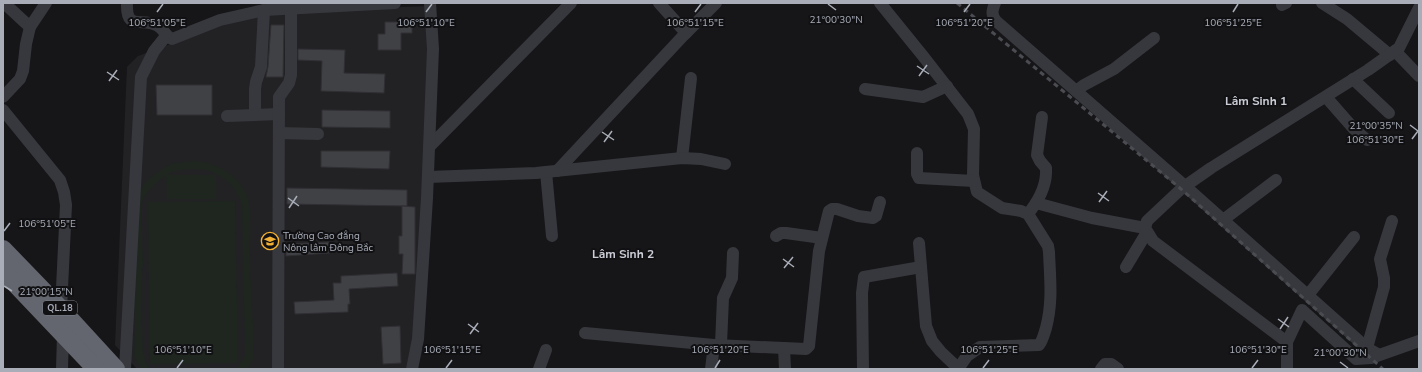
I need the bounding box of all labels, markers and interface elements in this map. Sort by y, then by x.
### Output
text: 21°00'30"N [809,13,863,27]
text: 106°51'05"E [128,16,186,30]
text: 106°51'10"E [397,16,455,30]
text: 106°51'15"E [666,16,724,30]
text: 106°51'20"E [935,16,993,30]
text: 106°51'25"E [1204,16,1262,30]
district label: Lâm Sinh 1 [1225,93,1287,109]
text: 21°00'35"N [1349,119,1403,133]
text: 106°51'30"E [1346,133,1404,147]
text: 106°51'05"E [18,217,76,231]
place label: Trường Cao đẳng Nông lâm Đông Bắc [283,229,374,255]
school or university icon: Trường Cao đẳng Nông lâm Đông Bắc [260,231,280,251]
district label: Lâm Sinh 2 [592,246,654,262]
text: 21°00'15"N [19,285,73,299]
road number: QL.18 [43,301,77,315]
text: 106°51'10"E [154,343,212,357]
text: 106°51'15"E [423,343,481,357]
text: 106°51'20"E [691,343,749,357]
text: 106°51'25"E [960,343,1018,357]
text: 106°51'30"E [1229,343,1287,357]
text: 21°00'30"N [1313,346,1367,360]

